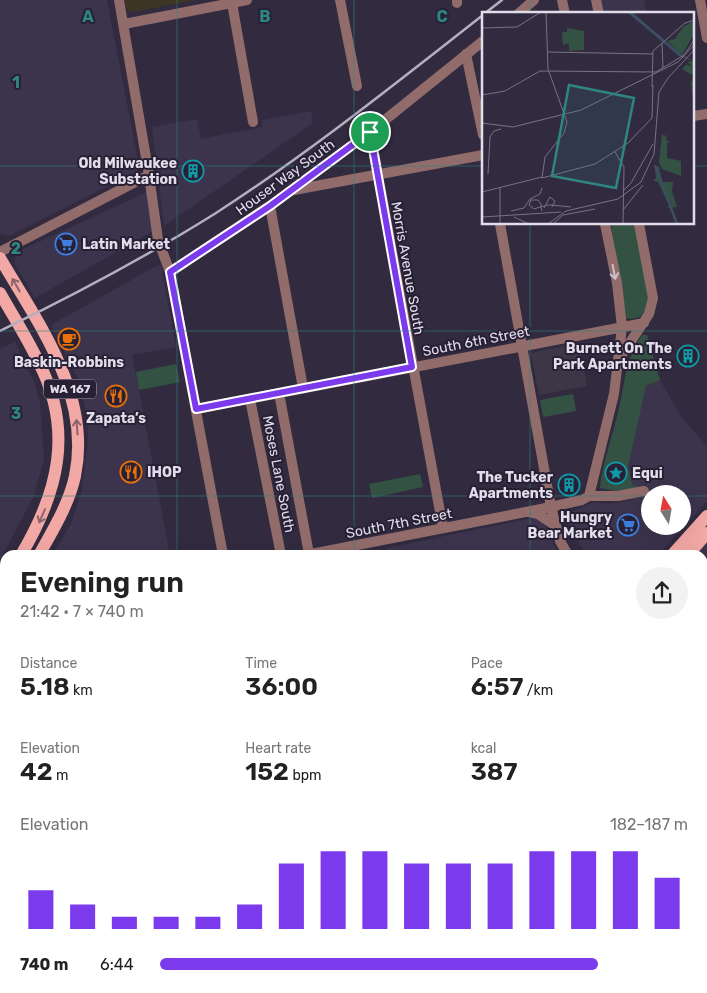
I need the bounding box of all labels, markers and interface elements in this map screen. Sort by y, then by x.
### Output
text: A [82,7,94,26]
text: B [259,7,271,26]
text: C [436,7,448,26]
inset map [482,12,694,225]
text: 1 [12,73,20,92]
pin [349,111,391,153]
icon: arrive [356,118,384,146]
street label: Houser Way South [233,136,338,219]
place label: Old Milwaukee Substation [78,155,177,188]
building icon: Old Milwaukee Substation [181,159,205,183]
street label: Morris Avenue South [387,200,428,336]
supermarket icon: Latin Market [54,232,78,256]
place label: Latin Market [82,236,170,253]
text: 2 [11,239,21,258]
one-way arrow [610,263,620,279]
one-way arrow [10,278,20,292]
street label: South 6th Street [421,323,532,360]
cafe icon: Baskin-Robbins [57,327,81,351]
place label: Burnett On The Park Apartments [553,340,672,373]
building icon: Burnett On The Park Apartments [676,344,700,368]
place label: Baskin-Robbins [14,354,124,371]
road number: WA 167 [44,379,96,398]
restaurant icon: Zapata’s [104,384,128,408]
text: 3 [11,404,21,423]
place label: Zapata’s [86,410,146,427]
street label: Moses Lane South [259,414,298,534]
one-way arrow [72,419,82,435]
restaurant icon: IHOP [119,460,143,484]
place icon: Equi [604,461,628,485]
place label: IHOP [147,464,182,481]
place label: Equi [632,465,663,482]
place label: The Tucker Apartments [469,469,554,502]
building icon: The Tucker Apartments [557,473,581,497]
north arrow [641,485,691,535]
map controls [641,485,691,535]
street label: South 7th Street [345,505,454,542]
one-way arrow [36,508,46,523]
place label: Hungry Bear Market [528,509,613,542]
supermarket icon: Hungry Bear Market [616,513,640,537]
text: Evening run [20,566,184,599]
button: share [636,567,688,619]
text: 21:42 · 7 × 740 m [20,602,144,621]
text: Distance [20,655,77,672]
text: Time [245,655,277,672]
text: Pace [471,655,503,672]
text: 5.18 [20,672,70,701]
text: 36:00 [245,672,318,701]
text: 6:57 [471,672,523,701]
text: km [70,682,93,699]
text: /km [523,682,553,699]
text: Elevation [20,740,80,757]
text: Heart rate [245,740,311,757]
text: kcal [471,740,496,757]
text: 42 [20,757,53,786]
text: 152 [245,757,289,786]
text: 387 [471,757,517,786]
text: m [53,767,68,784]
text: bpm [289,767,322,784]
text: Elevation [20,815,89,834]
text: 182–187 m [610,815,688,834]
text: 740 m [20,955,69,974]
text: 6:44 [100,955,134,974]

